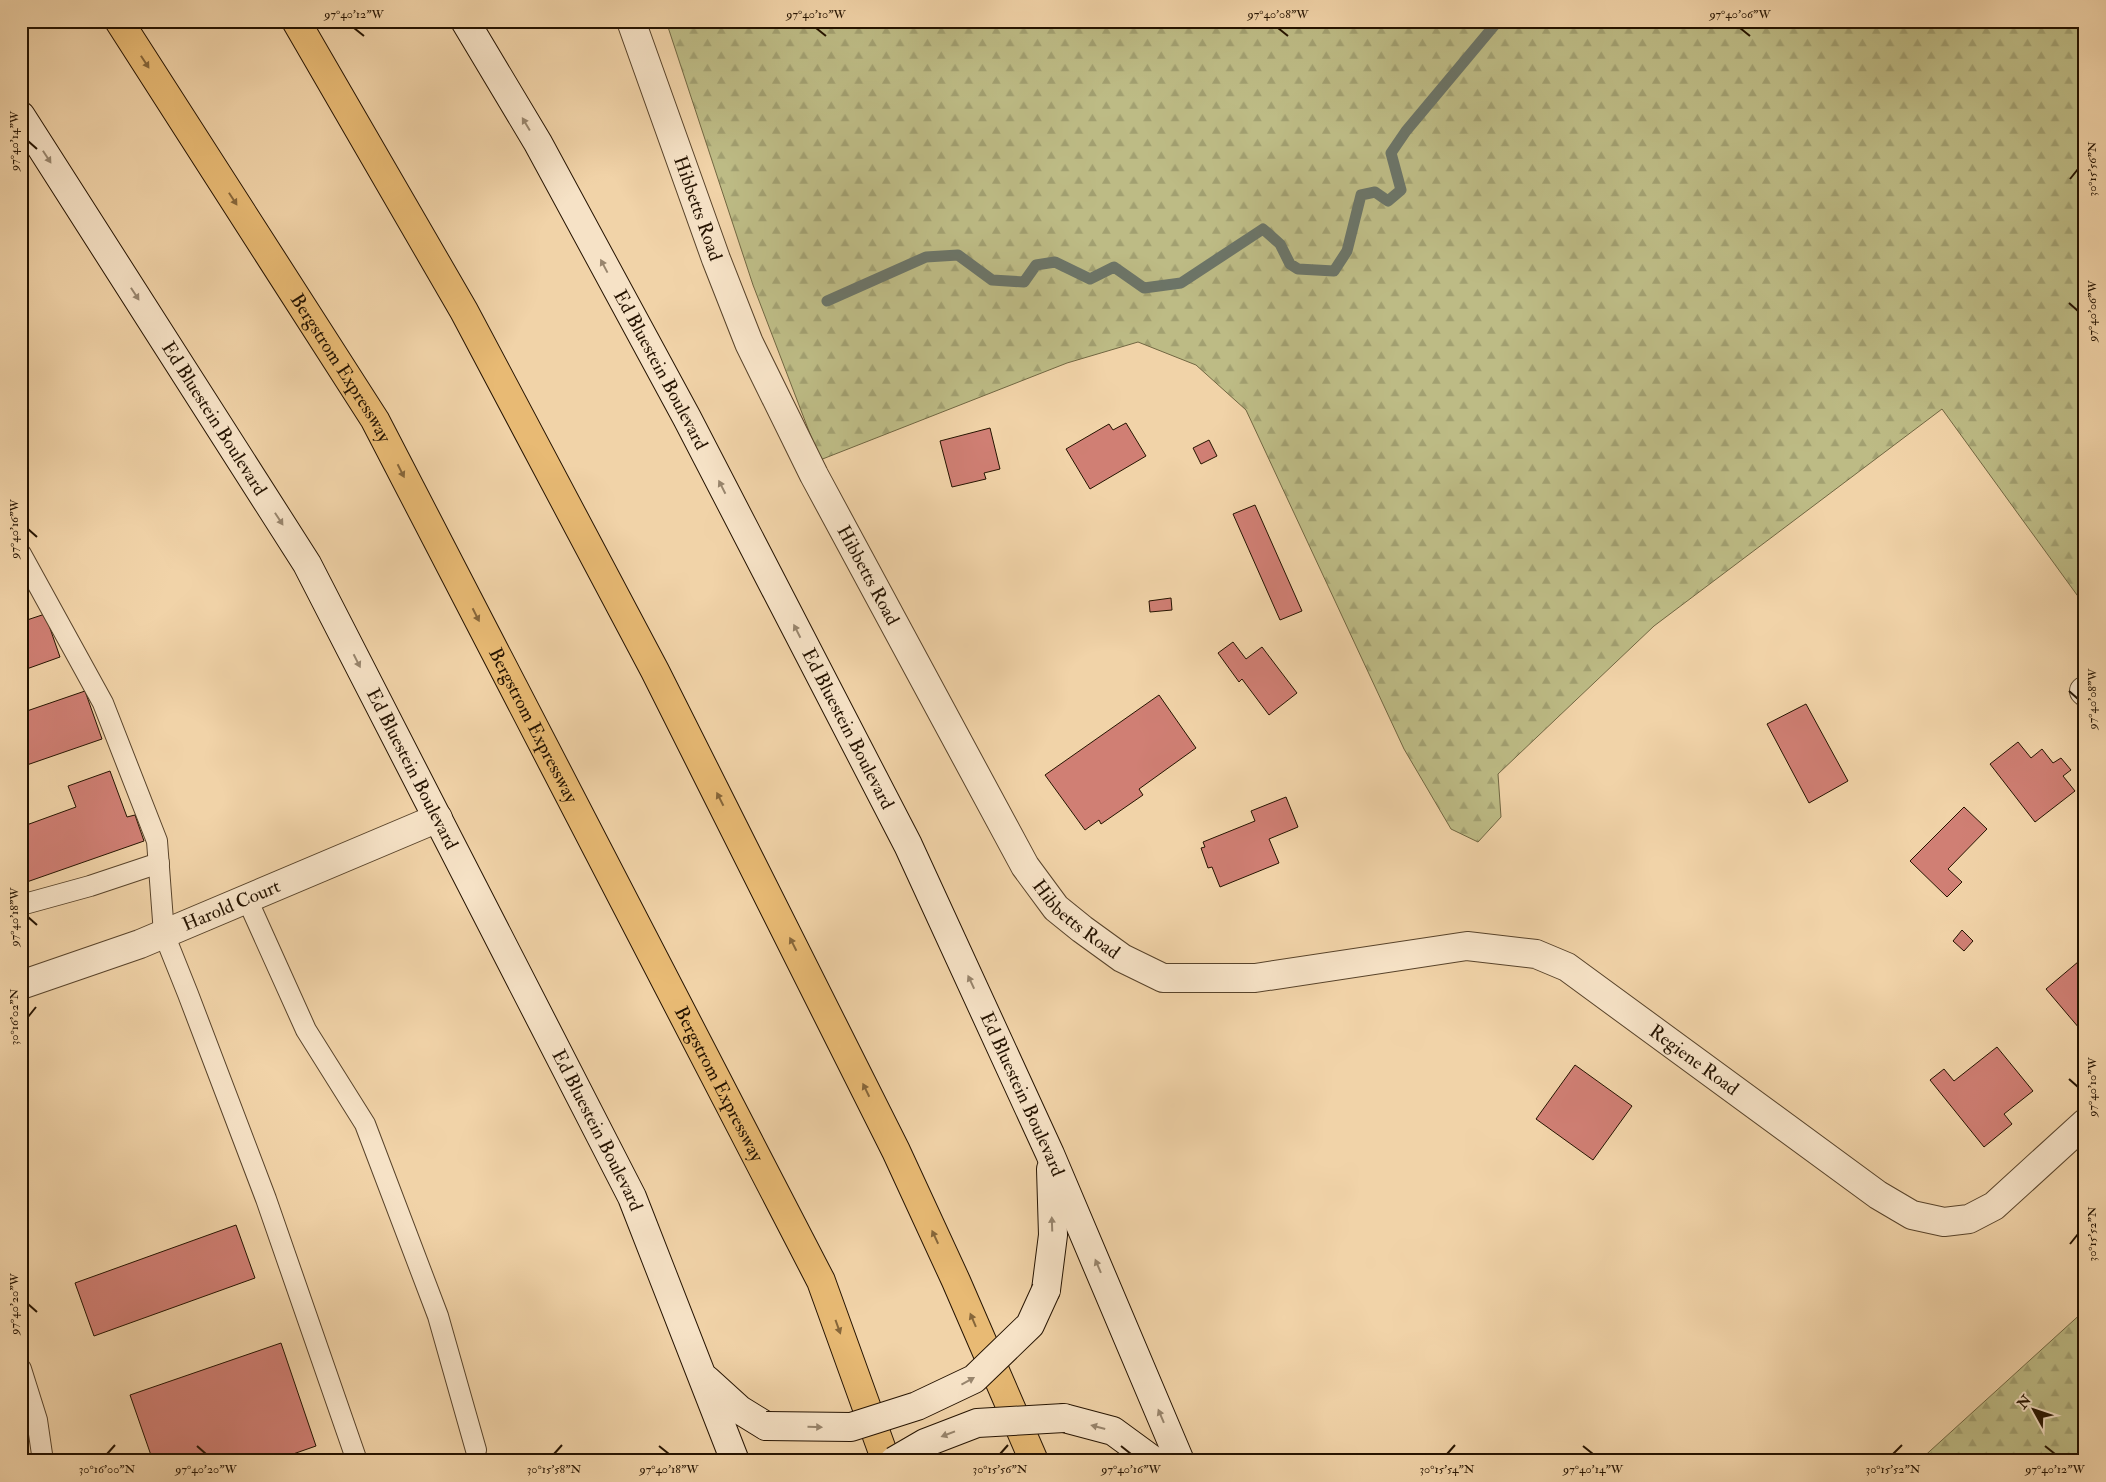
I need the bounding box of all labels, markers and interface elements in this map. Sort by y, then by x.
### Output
text: 97°40'12"W [323,7,384,22]
text: 97°40'10"W [785,7,846,22]
text: 97°40'08"W [1247,7,1309,22]
text: 97°40'06"W [1708,7,1771,22]
one-way arrow [140,56,150,69]
text: 97°40'14"W [7,110,22,172]
one-way arrow [522,117,531,130]
text: 30°15'56"N [2085,141,2100,196]
one-way arrow [43,150,52,164]
street label: Hibbetts Road [668,153,728,265]
one-way arrow [228,192,238,206]
one-way arrow [600,260,609,273]
text: 97°40'06"W [2085,280,2100,343]
street label: Ed Bluestein Boulevard [608,286,714,454]
one-way arrow [130,287,140,301]
street label: Bergstrom Expressway [285,289,397,447]
street label: Ed Bluestein Boulevard [156,337,273,501]
one-way arrow [397,464,405,478]
one-way arrow [718,479,726,494]
text: 97°40'16"W [7,499,22,560]
one-way arrow [274,513,283,526]
street label: Hibbetts Road [831,521,905,630]
one-way arrow [472,608,480,622]
one-way arrow [793,624,801,638]
street label: Bergstrom Expressway [483,644,584,808]
street label: Ed Bluestein Boulevard [796,644,900,814]
one-way arrow [353,654,361,669]
text: 97°40'08"W [2085,668,2100,730]
street label: Ed Bluestein Boulevard [361,684,464,854]
one-way arrow [716,792,724,806]
street label: Harold Court [179,874,284,937]
street label: Hibbetts Road [1027,875,1125,965]
text: 97°40'18"W [7,887,22,947]
one-way arrow [789,937,797,951]
one-way arrow [967,975,975,989]
text: 30°16'02"N [7,988,22,1045]
street label: Bergstrom Expressway [669,1002,769,1166]
street label: Ed Bluestein Boulevard [974,1008,1070,1181]
street label: Regiene Road [1644,1019,1744,1101]
street label: Ed Bluestein Boulevard [546,1046,648,1215]
text: 97°40'10"W [2085,1057,2100,1118]
one-way arrow [861,1083,869,1097]
text: 30°15'52"N [2085,1206,2100,1261]
one-way arrow [1048,1216,1056,1232]
one-way arrow [931,1229,940,1244]
one-way arrow [1093,1259,1101,1273]
text: 97°40'20"W [7,1273,22,1336]
one-way arrow [968,1313,976,1327]
one-way arrow [834,1320,842,1335]
one-way arrow [961,1377,975,1385]
north arrow [2008,1384,2058,1434]
text: N [2013,1391,2035,1413]
one-way arrow [1157,1409,1165,1423]
one-way arrow [807,1423,823,1431]
one-way arrow [1090,1423,1106,1431]
one-way arrow [940,1431,955,1438]
text: 30°16'00"N [79,1462,136,1477]
text: 97°40'20"W [174,1462,237,1477]
text: 30°15'58"N [527,1462,581,1477]
text: 97°40'18"W [639,1462,699,1477]
text: 30°15'56"N [973,1462,1028,1477]
text: 97°40'16"W [1100,1462,1161,1477]
text: 30°15'54"N [1419,1462,1475,1477]
text: 97°40'14"W [1562,1462,1624,1477]
text: 30°15'52"N [1866,1462,1921,1477]
text: 97°40'12"W [2024,1462,2085,1477]

